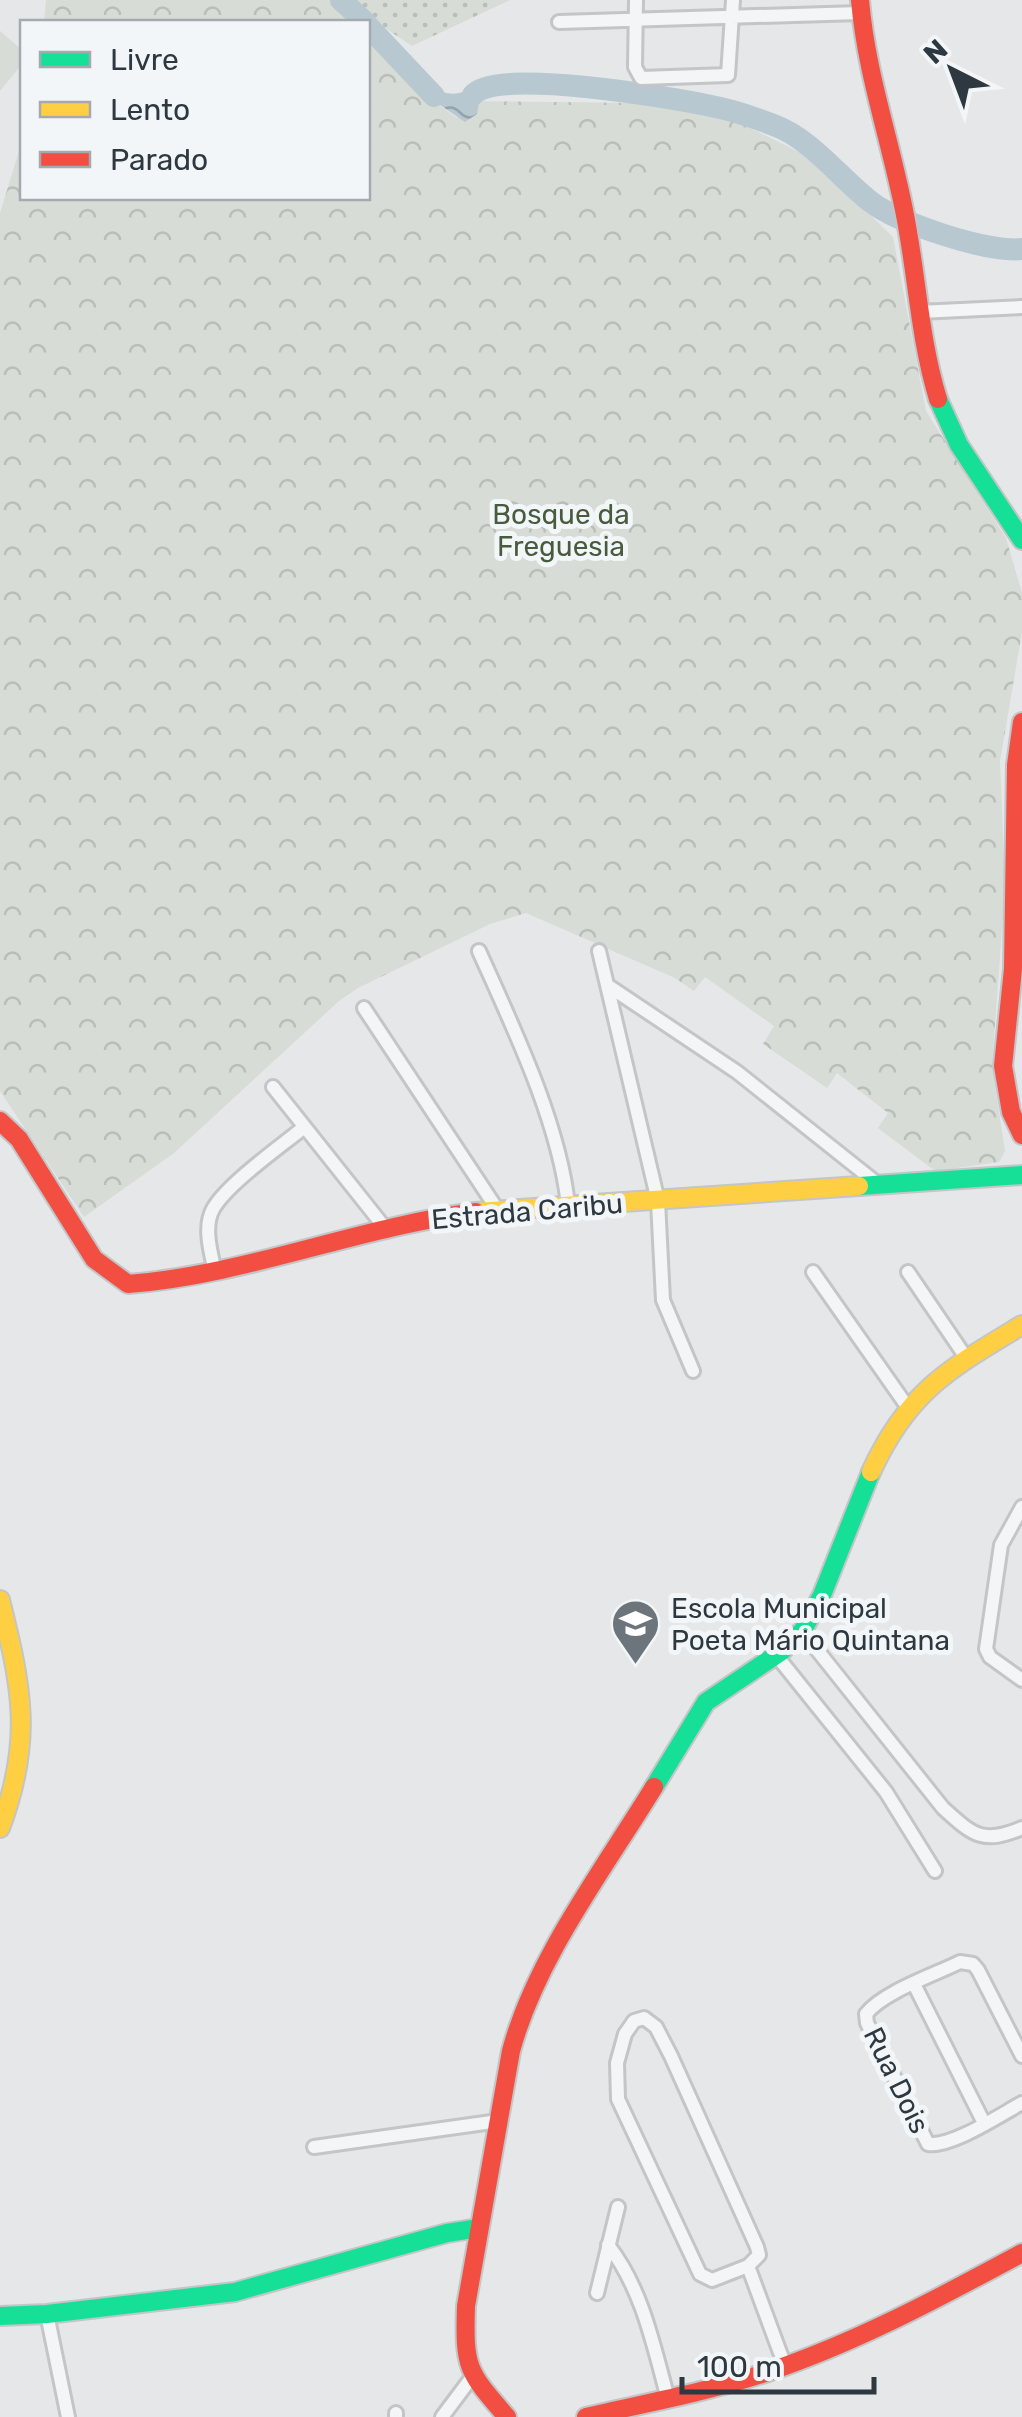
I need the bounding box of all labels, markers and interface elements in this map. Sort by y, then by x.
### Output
legend [20,20,370,200]
north arrow [902,20,1002,120]
text: N [917,33,954,71]
text: Livre [110,42,179,78]
text: Lento [110,92,190,128]
text: Parado [110,142,208,178]
park label: Bosque da Freguesia [492,498,630,563]
street label: Estrada Caribu [430,1187,624,1236]
place label: Escola Municipal Poeta Mário Quintana [671,1592,950,1657]
school or university icon: Escola Municipal Poeta Mário Quintana [610,1598,662,1666]
street label: Rua Dois [857,2022,936,2139]
scale bar [682,2332,874,2394]
text: 100 m [697,2349,782,2385]

